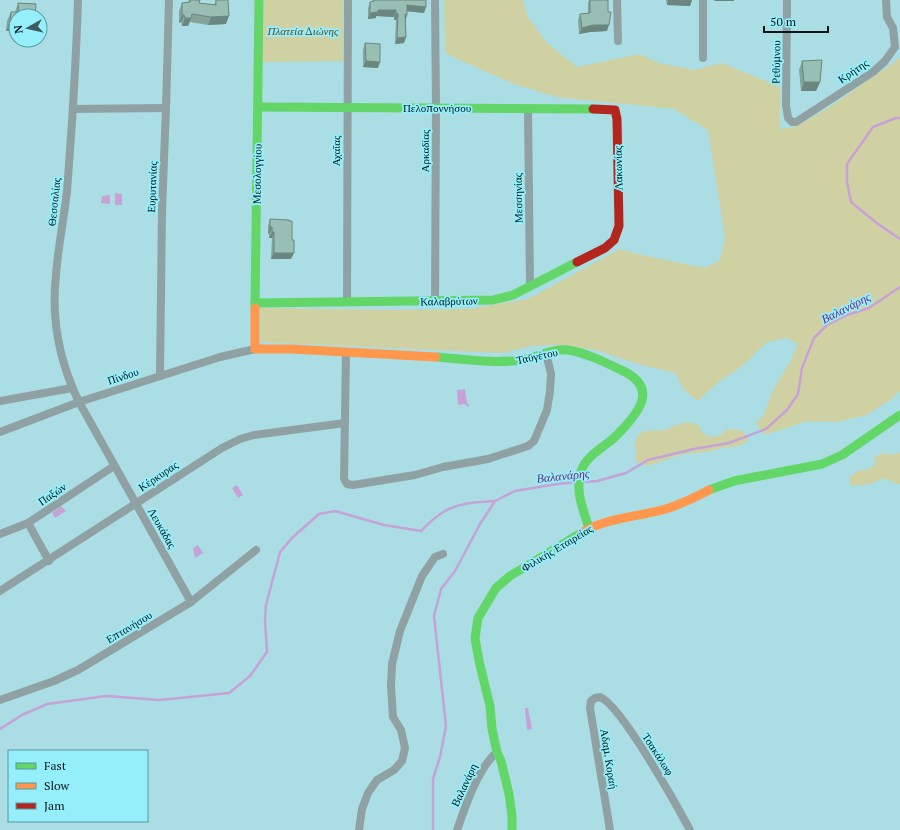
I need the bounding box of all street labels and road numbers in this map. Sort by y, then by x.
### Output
street label: Ρεθύμνου [769,39,783,84]
street label: Κρήτης [835,55,871,86]
street label: Πελοποννήσου [403,101,472,115]
street label: Αρκαδίας [418,129,432,172]
street label: Αχαΐας [329,135,343,166]
street label: Μεσολογγίου [249,143,265,204]
street label: Λακωνίας [611,145,625,190]
street label: Ευρυτανίας [144,160,160,213]
street label: Μεσσηνίας [511,172,525,223]
street label: Θεσσαλίας [44,176,64,227]
street label: Καλαβρύτων [420,293,478,309]
street label: Ταϋγέτου [515,345,560,367]
street label: Πίνδου [106,364,141,388]
street label: Κέρκυρας [136,457,181,494]
street label: Παξών [35,480,69,508]
street label: Λευκάδας [145,505,180,551]
street label: Φιλικής Εταιρείας [519,521,596,575]
street label: Επτανήσου [103,608,155,646]
street label: Αδαμ. Κοραή [597,728,621,790]
street label: Τσακάλωφ [639,730,677,778]
street label: Βαλανάρη [448,761,480,809]

